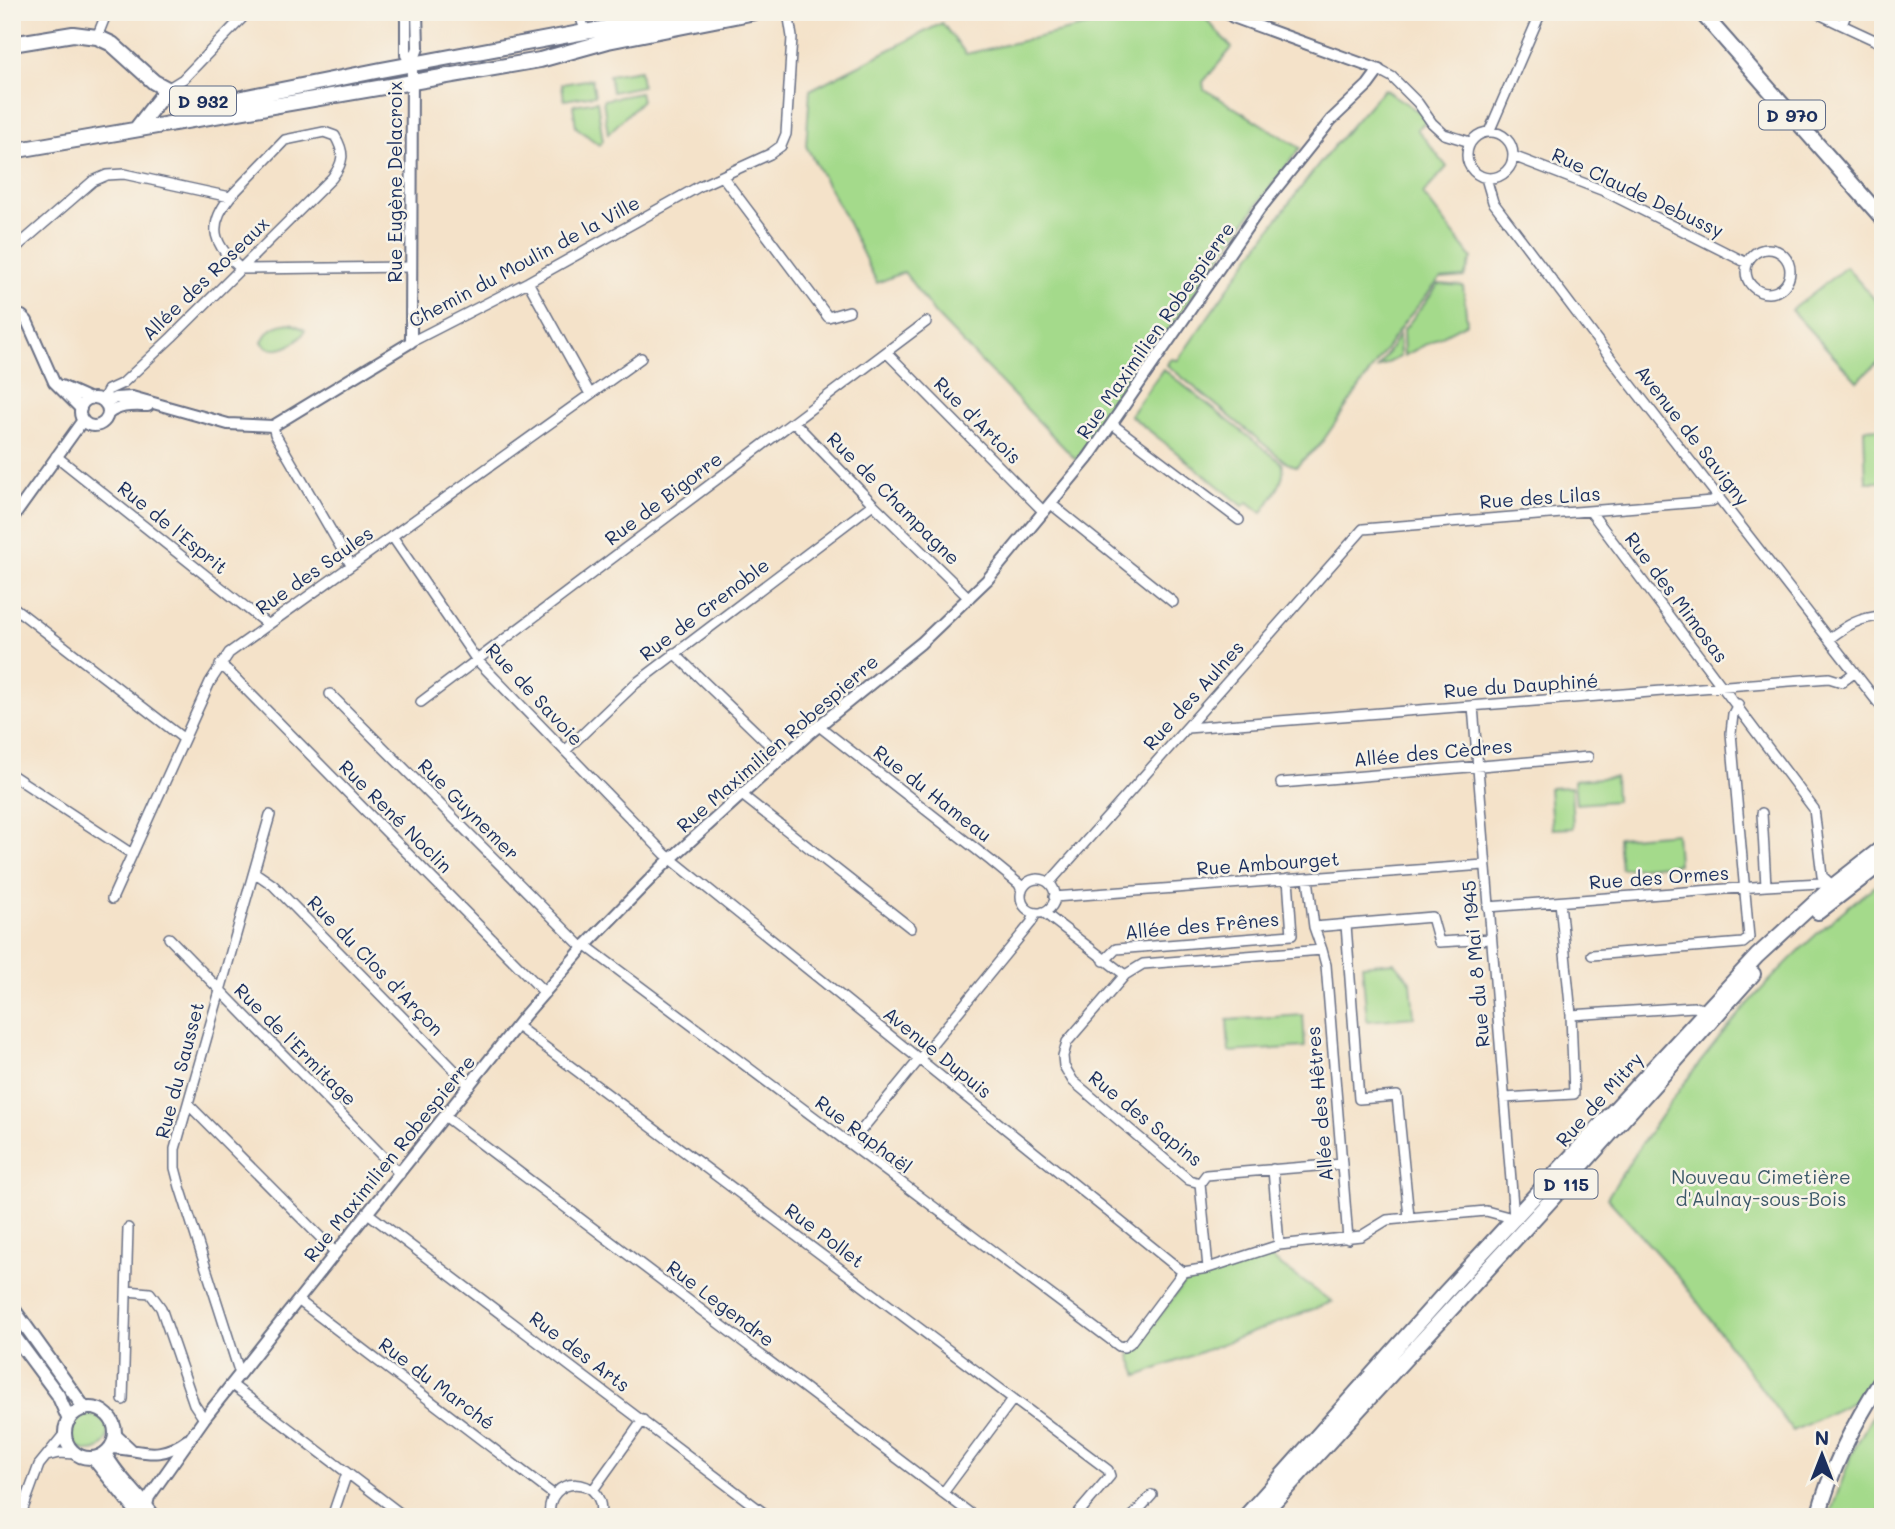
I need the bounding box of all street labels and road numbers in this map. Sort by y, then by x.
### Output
street label: Rue Eugène Delacroix [382,81,407,283]
road number: D 932 [170,86,236,116]
road number: D 970 [1759,100,1825,130]
street label: Rue Claude Debussy [1548,141,1728,243]
street label: Chemin du Moulin de la Ville [404,189,644,333]
street label: Allée des Roseaux [136,211,274,345]
street label: Rue Maximilien Robespierre [1070,217,1240,443]
street label: Avenue de Savigny [1630,360,1756,510]
street label: Rue d'Artois [929,371,1027,469]
street label: Rue de Champagne [822,426,966,570]
street label: Rue de Bigorre [599,446,727,550]
street label: Rue de l'Esprit [113,475,233,579]
street label: Rue des Lilas [1479,480,1601,514]
street label: Rue des Saules [250,520,378,620]
street label: Rue des Mimosas [1620,527,1734,667]
street label: Rue de Grenoble [634,552,774,666]
street label: Rue des Aulnes [1137,635,1249,755]
street label: Rue de Savoie [481,637,589,751]
street label: Rue Maximilien Robespierre [671,648,883,838]
street label: Rue du Dauphiné [1443,667,1599,703]
street label: Allée des Cèdres [1353,733,1513,771]
street label: Rue du Hameau [869,739,997,847]
street label: Rue Guynemer [413,753,525,865]
street label: Rue René Noclin [334,754,458,878]
street label: Rue Ambourget [1196,846,1340,880]
street label: Rue des Ormes [1588,860,1730,894]
street label: Rue du 8 Mai 1945 [1455,880,1495,1048]
street label: Rue du Clos d'Arçon [302,890,450,1040]
street label: Allée des Frênes [1124,906,1280,944]
street label: Rue de l'Ermitage [229,977,363,1111]
street label: Rue du Sausset [149,999,209,1141]
street label: Avenue Dupuis [879,1001,997,1103]
street label: Allée des Hêtres [1300,1025,1338,1183]
street label: Rue de Mitry [1550,1046,1648,1152]
street label: Rue Maximilien Robespierre [298,1049,480,1267]
street label: Rue des Sapins [1084,1064,1208,1172]
street label: Rue Raphaël [810,1089,918,1179]
road number: D 115 [1534,1170,1598,1198]
street label: Rue Pollet [780,1197,870,1273]
street label: Rue Legendre [662,1254,780,1352]
street label: Rue des Arts [525,1305,635,1397]
street label: Rue du Marché [374,1331,500,1435]

